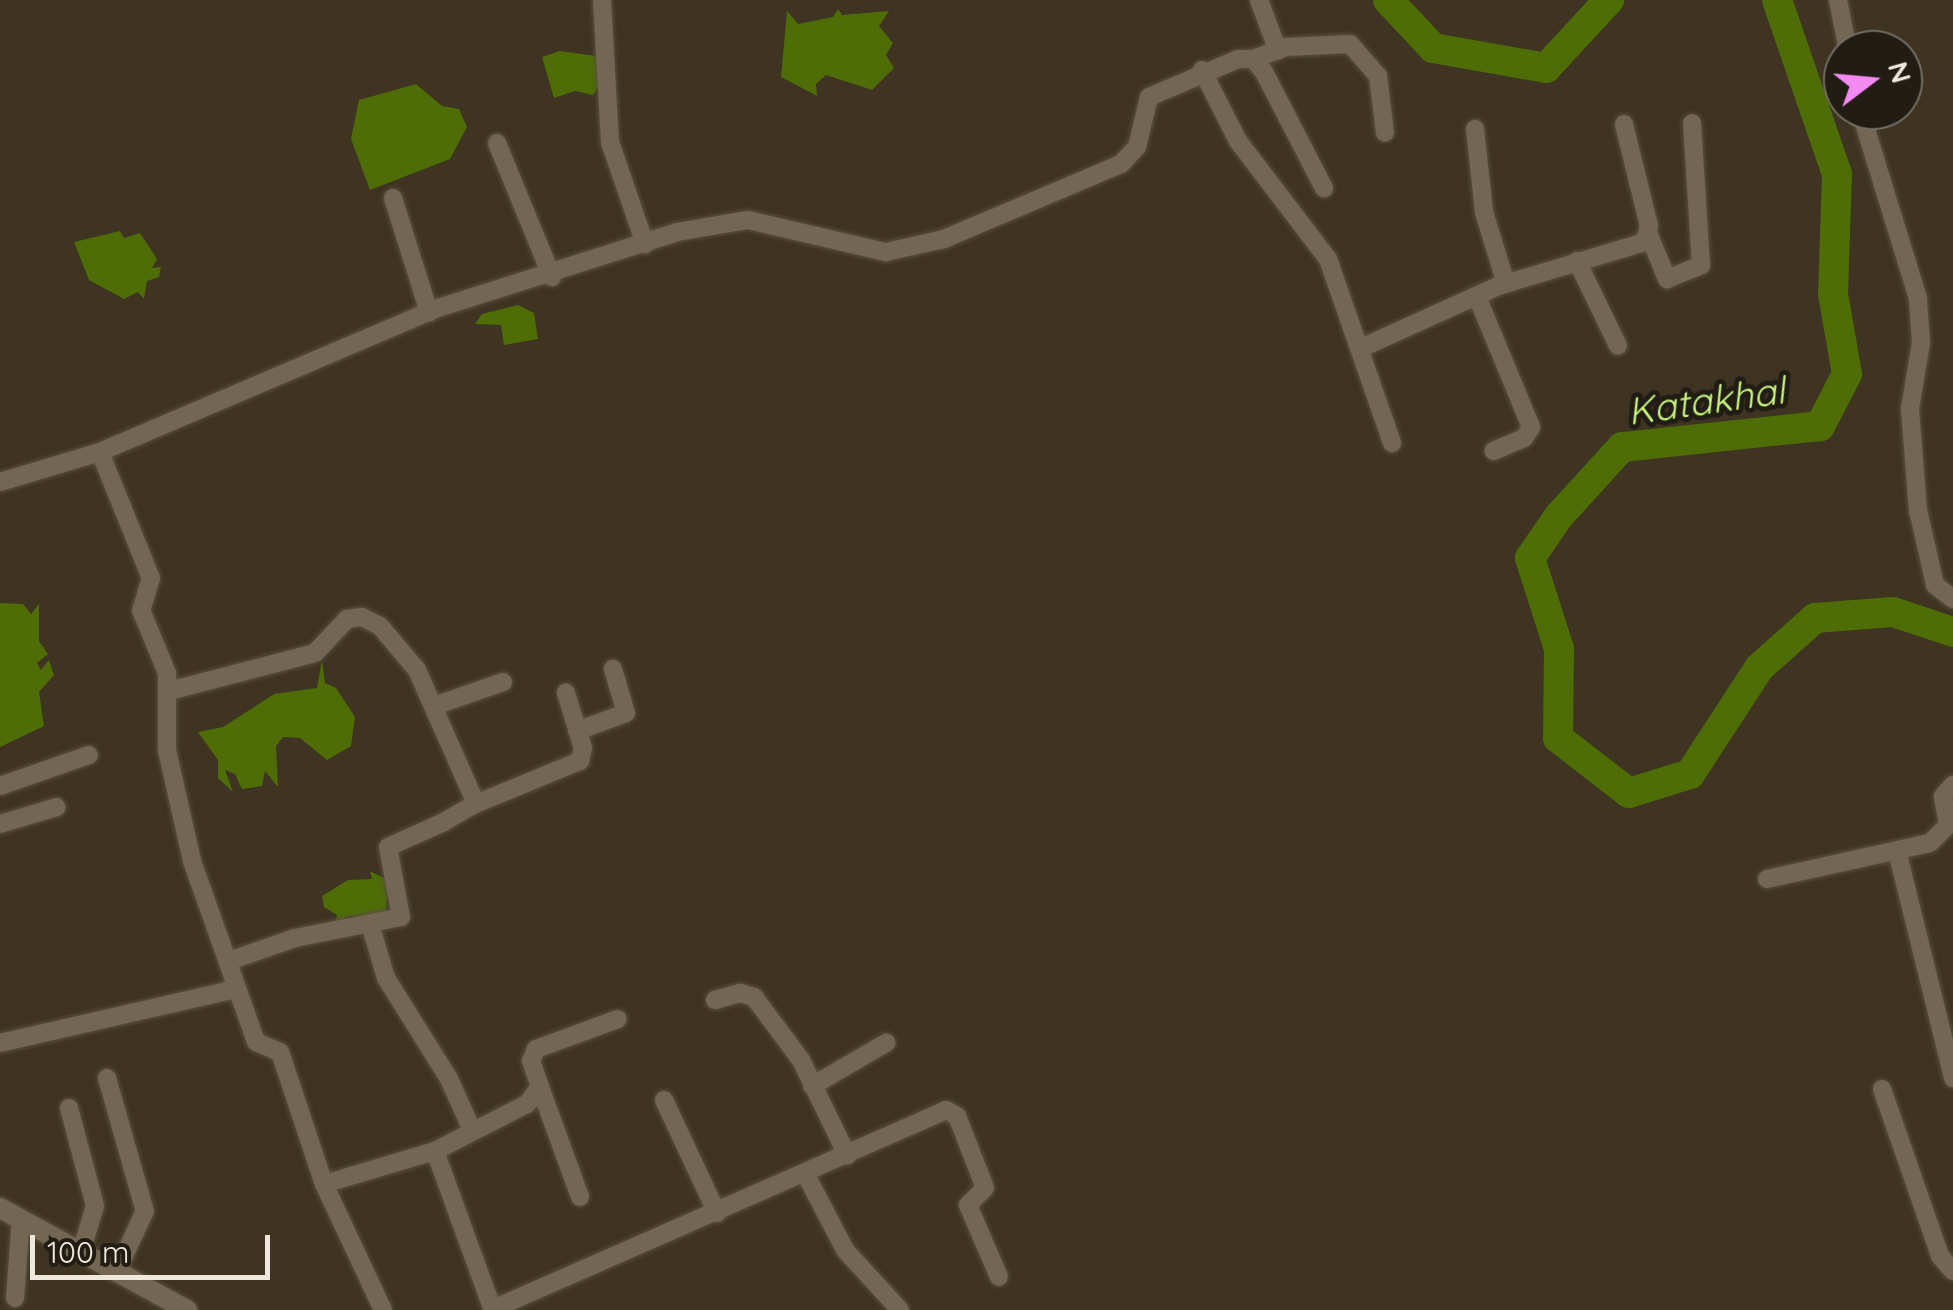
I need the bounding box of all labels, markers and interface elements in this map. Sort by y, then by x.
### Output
north arrow [1823,30,1923,130]
text: N [1881,57,1920,87]
water label: Katakhal [1625,367,1787,435]
scale bar [35,1215,275,1277]
text: 100 m [47,1233,129,1271]

